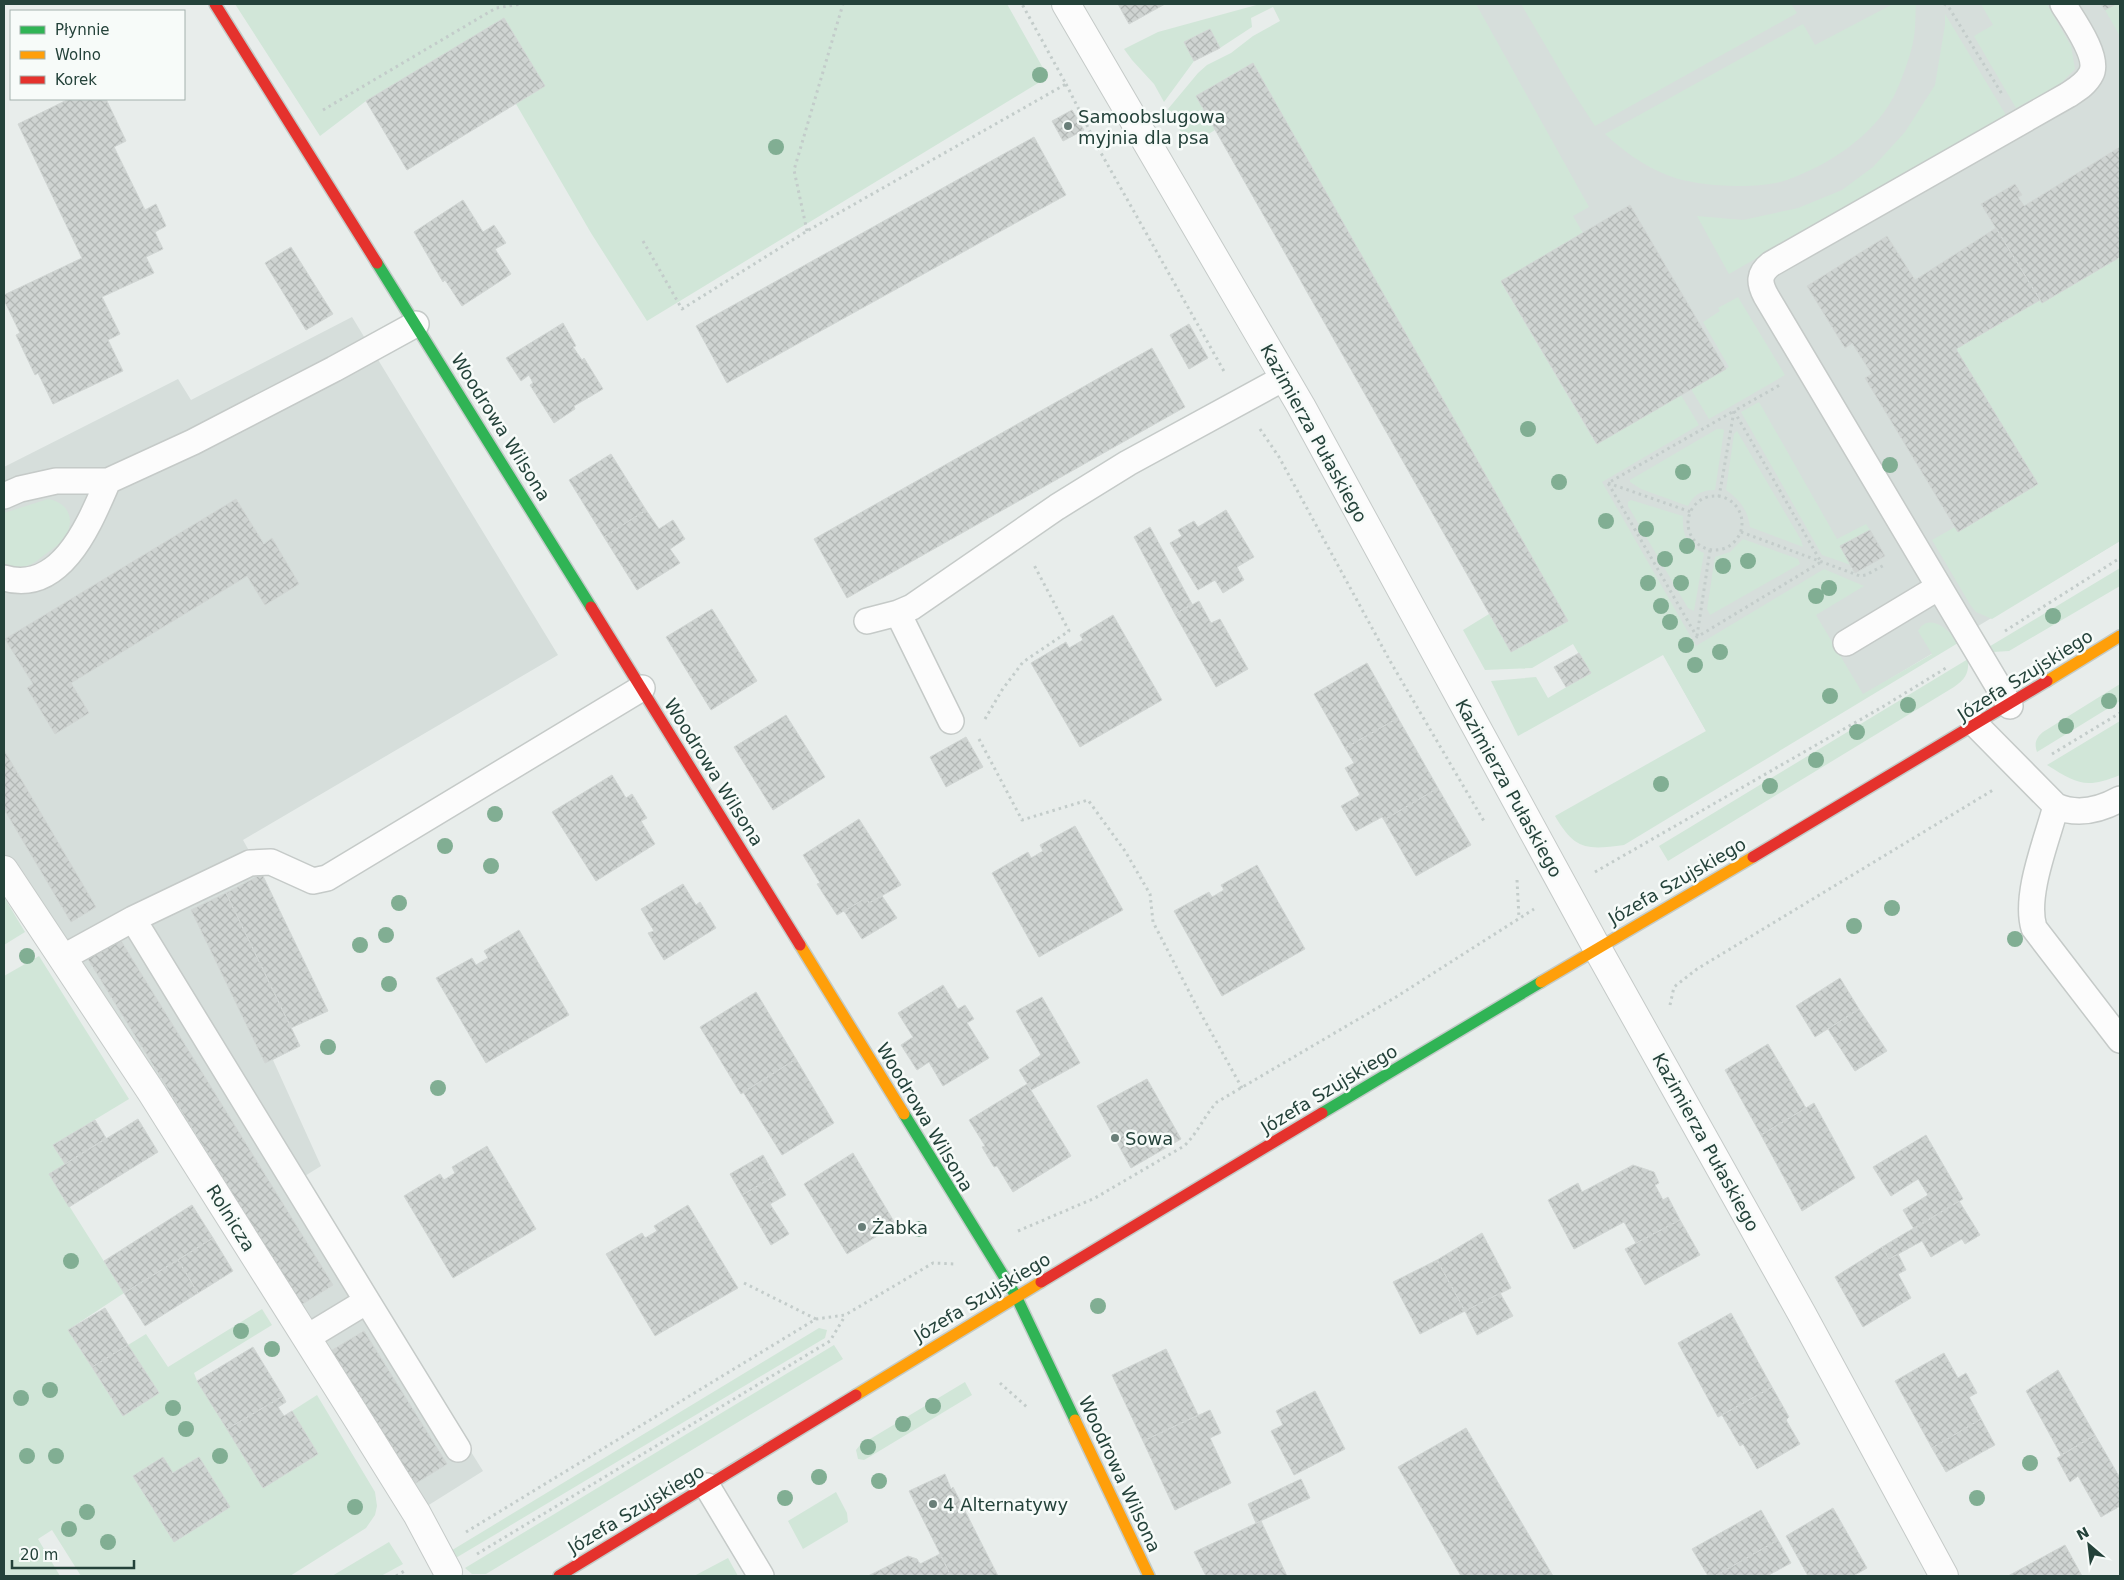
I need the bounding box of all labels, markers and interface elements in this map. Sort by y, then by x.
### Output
legend [10,10,185,100]
text: Płynnie [55,21,110,39]
text: Wolno [55,46,101,64]
text: Korek [55,71,97,89]
place label: Samoobslugowa myjnia dla psa [1078,106,1225,148]
marker: Samoobslugowa myjnia dla psa [1062,120,1074,132]
street label: Kazimierza Pułaskiego [1256,340,1372,526]
street label: Woodrowa Wilsona [447,349,555,505]
street label: Józefa Szujskiego [1953,625,2097,726]
street label: Woodrowa Wilsona [660,694,768,850]
street label: Kazimierza Pułaskiego [1451,695,1567,881]
street label: Józefa Szujskiego [1604,833,1750,929]
street label: Woodrowa Wilsona [872,1039,978,1195]
street label: Józefa Szujskiego [1256,1040,1401,1139]
street label: Kazimierza Pułaskiego [1648,1049,1764,1235]
place label: Sowa [1125,1128,1173,1149]
marker: Sowa [1109,1132,1121,1144]
street label: Rolnicza [202,1181,260,1255]
place label: Żabka [872,1217,928,1238]
marker: Żabka [856,1221,868,1233]
street label: Józefa Szujskiego [909,1248,1054,1347]
street label: Woodrowa Wilsona [1075,1393,1165,1555]
street label: Józefa Szujskiego [563,1460,708,1559]
place label: 4 Alternatywy [943,1494,1069,1515]
marker: 4 Alternatywy [927,1498,939,1510]
north arrow [2064,1520,2114,1570]
text: N [2074,1524,2092,1543]
scale bar [12,1538,135,1570]
text: 20 m [20,1546,58,1564]

